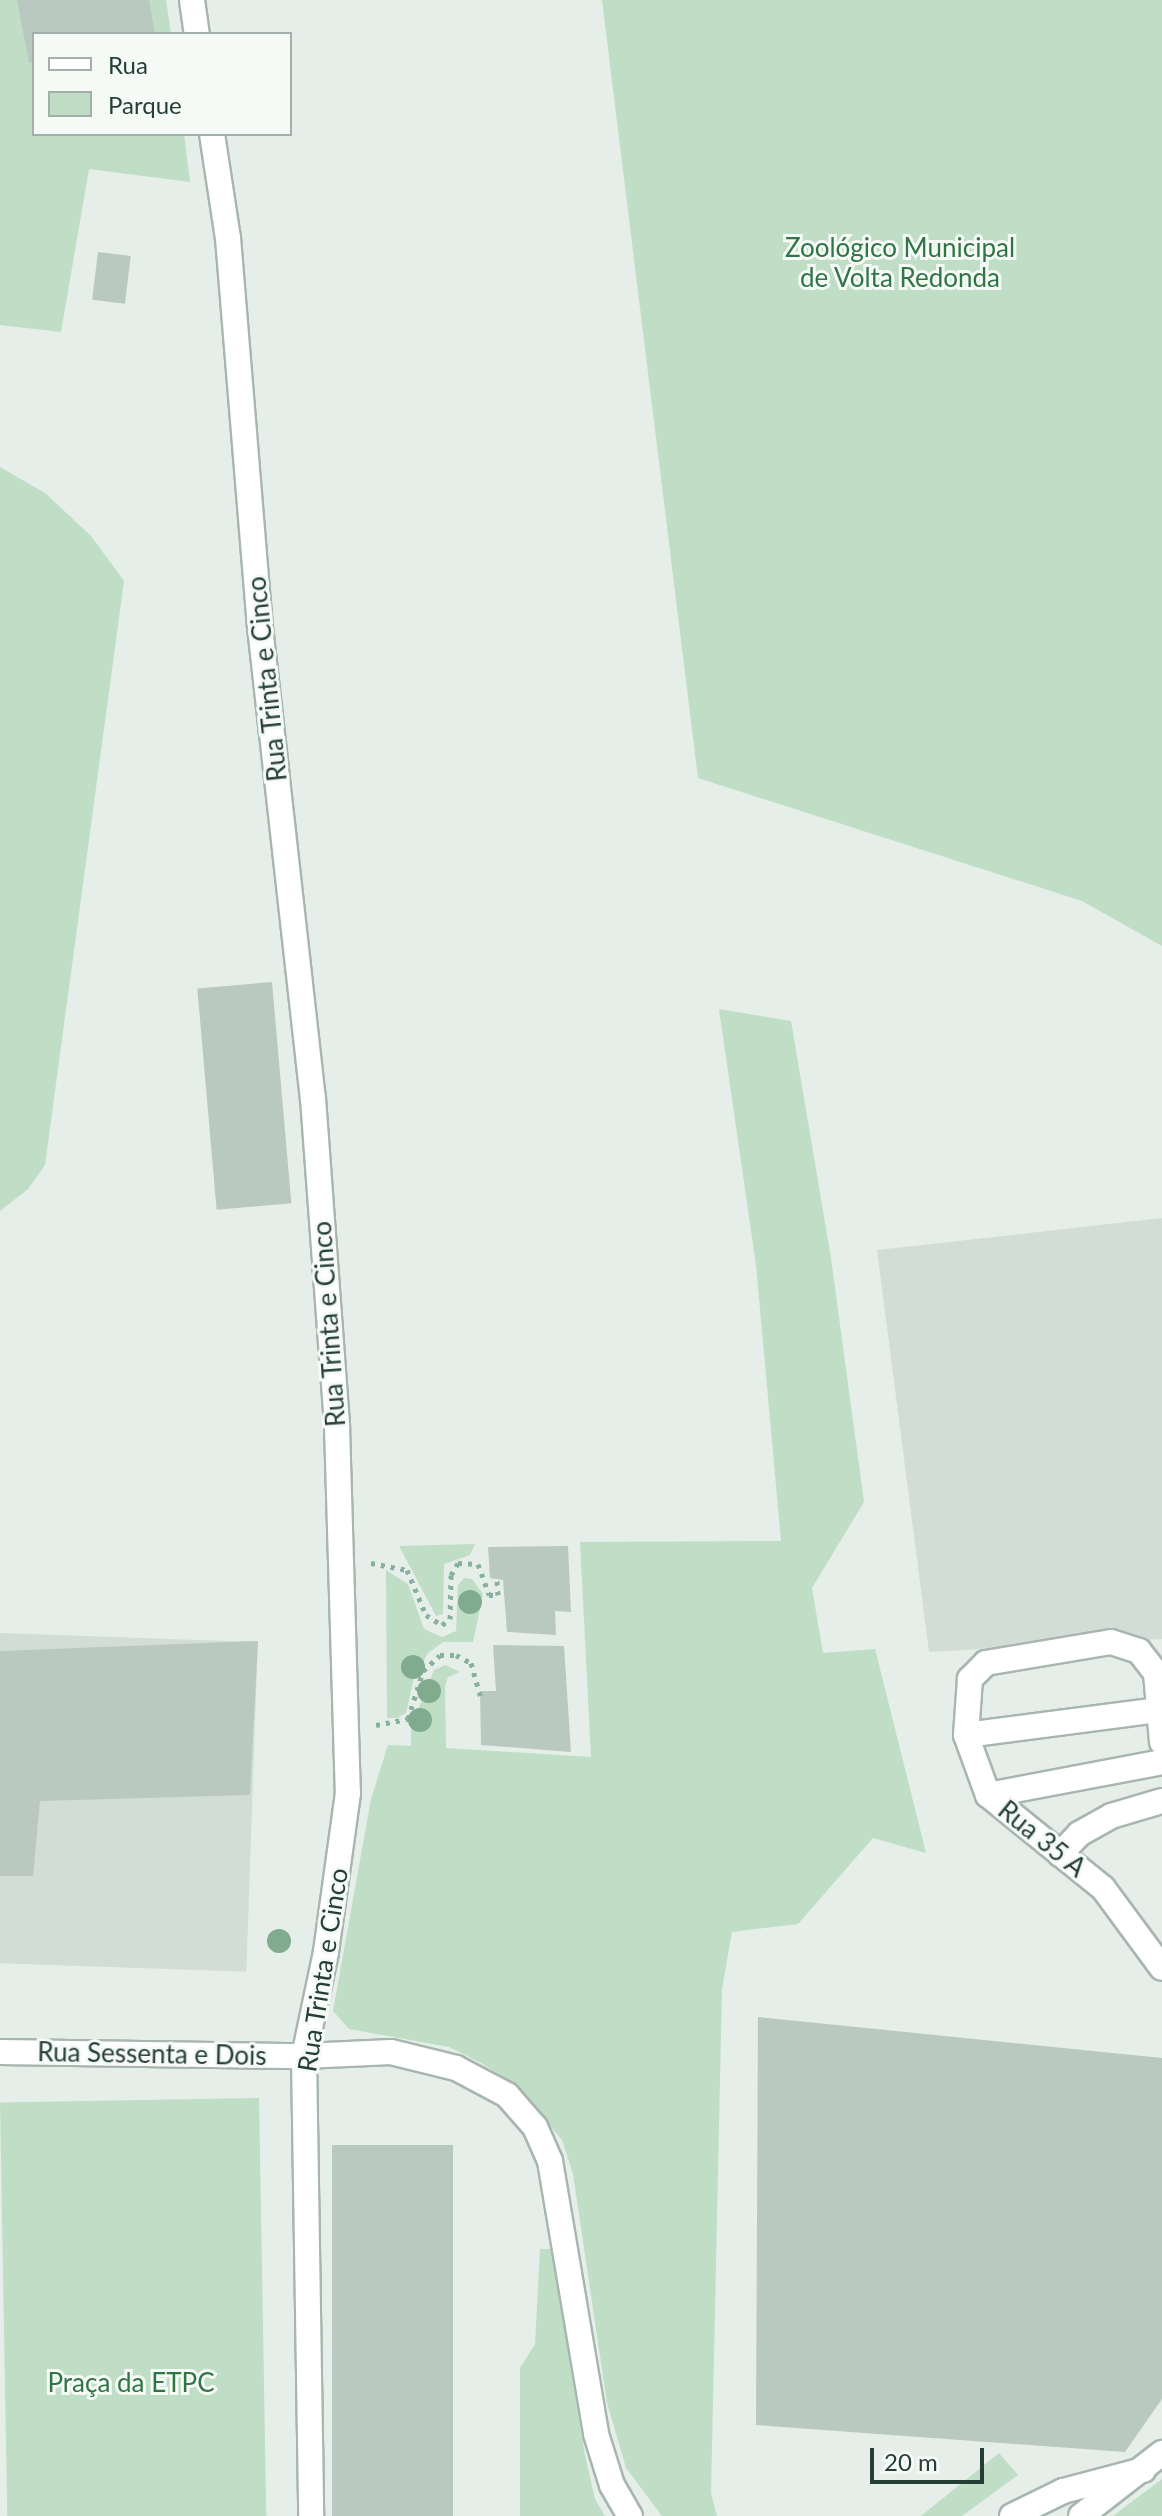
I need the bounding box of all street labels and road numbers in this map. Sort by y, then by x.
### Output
street label: Rua Trinta e Cinco [241,575,293,783]
street label: Rua Trinta e Cinco [306,1220,352,1428]
street label: Rua 35 A [992,1794,1092,1884]
street label: Rua Trinta e Cinco [291,1865,355,2075]
street label: Rua Sessenta e Dois [37,2036,267,2072]

